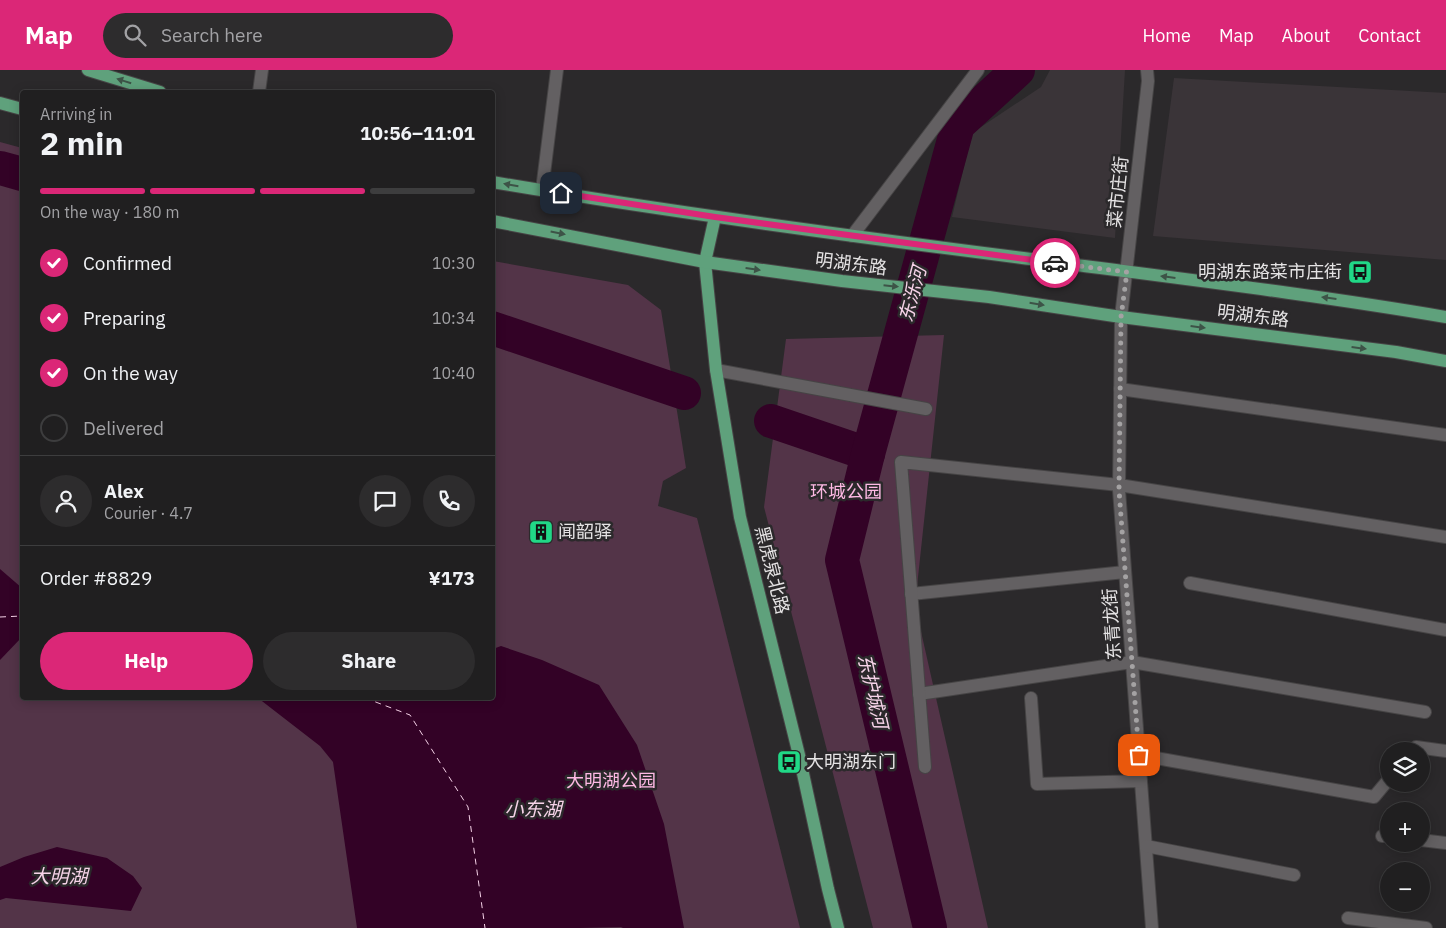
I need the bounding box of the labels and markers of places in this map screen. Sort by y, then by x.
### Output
pin [540,172,582,214]
bus stop icon: 明湖东路菜市庄街 [1347,259,1373,285]
place label: 明湖东路菜市庄街 [1198,260,1342,283]
building icon: 闻韶驿 [528,519,554,545]
place label: 闻韶驿 [558,520,612,543]
pin [1118,734,1160,776]
bus stop icon: 大明湖东门 [776,749,802,775]
place label: 大明湖东门 [806,750,896,773]

